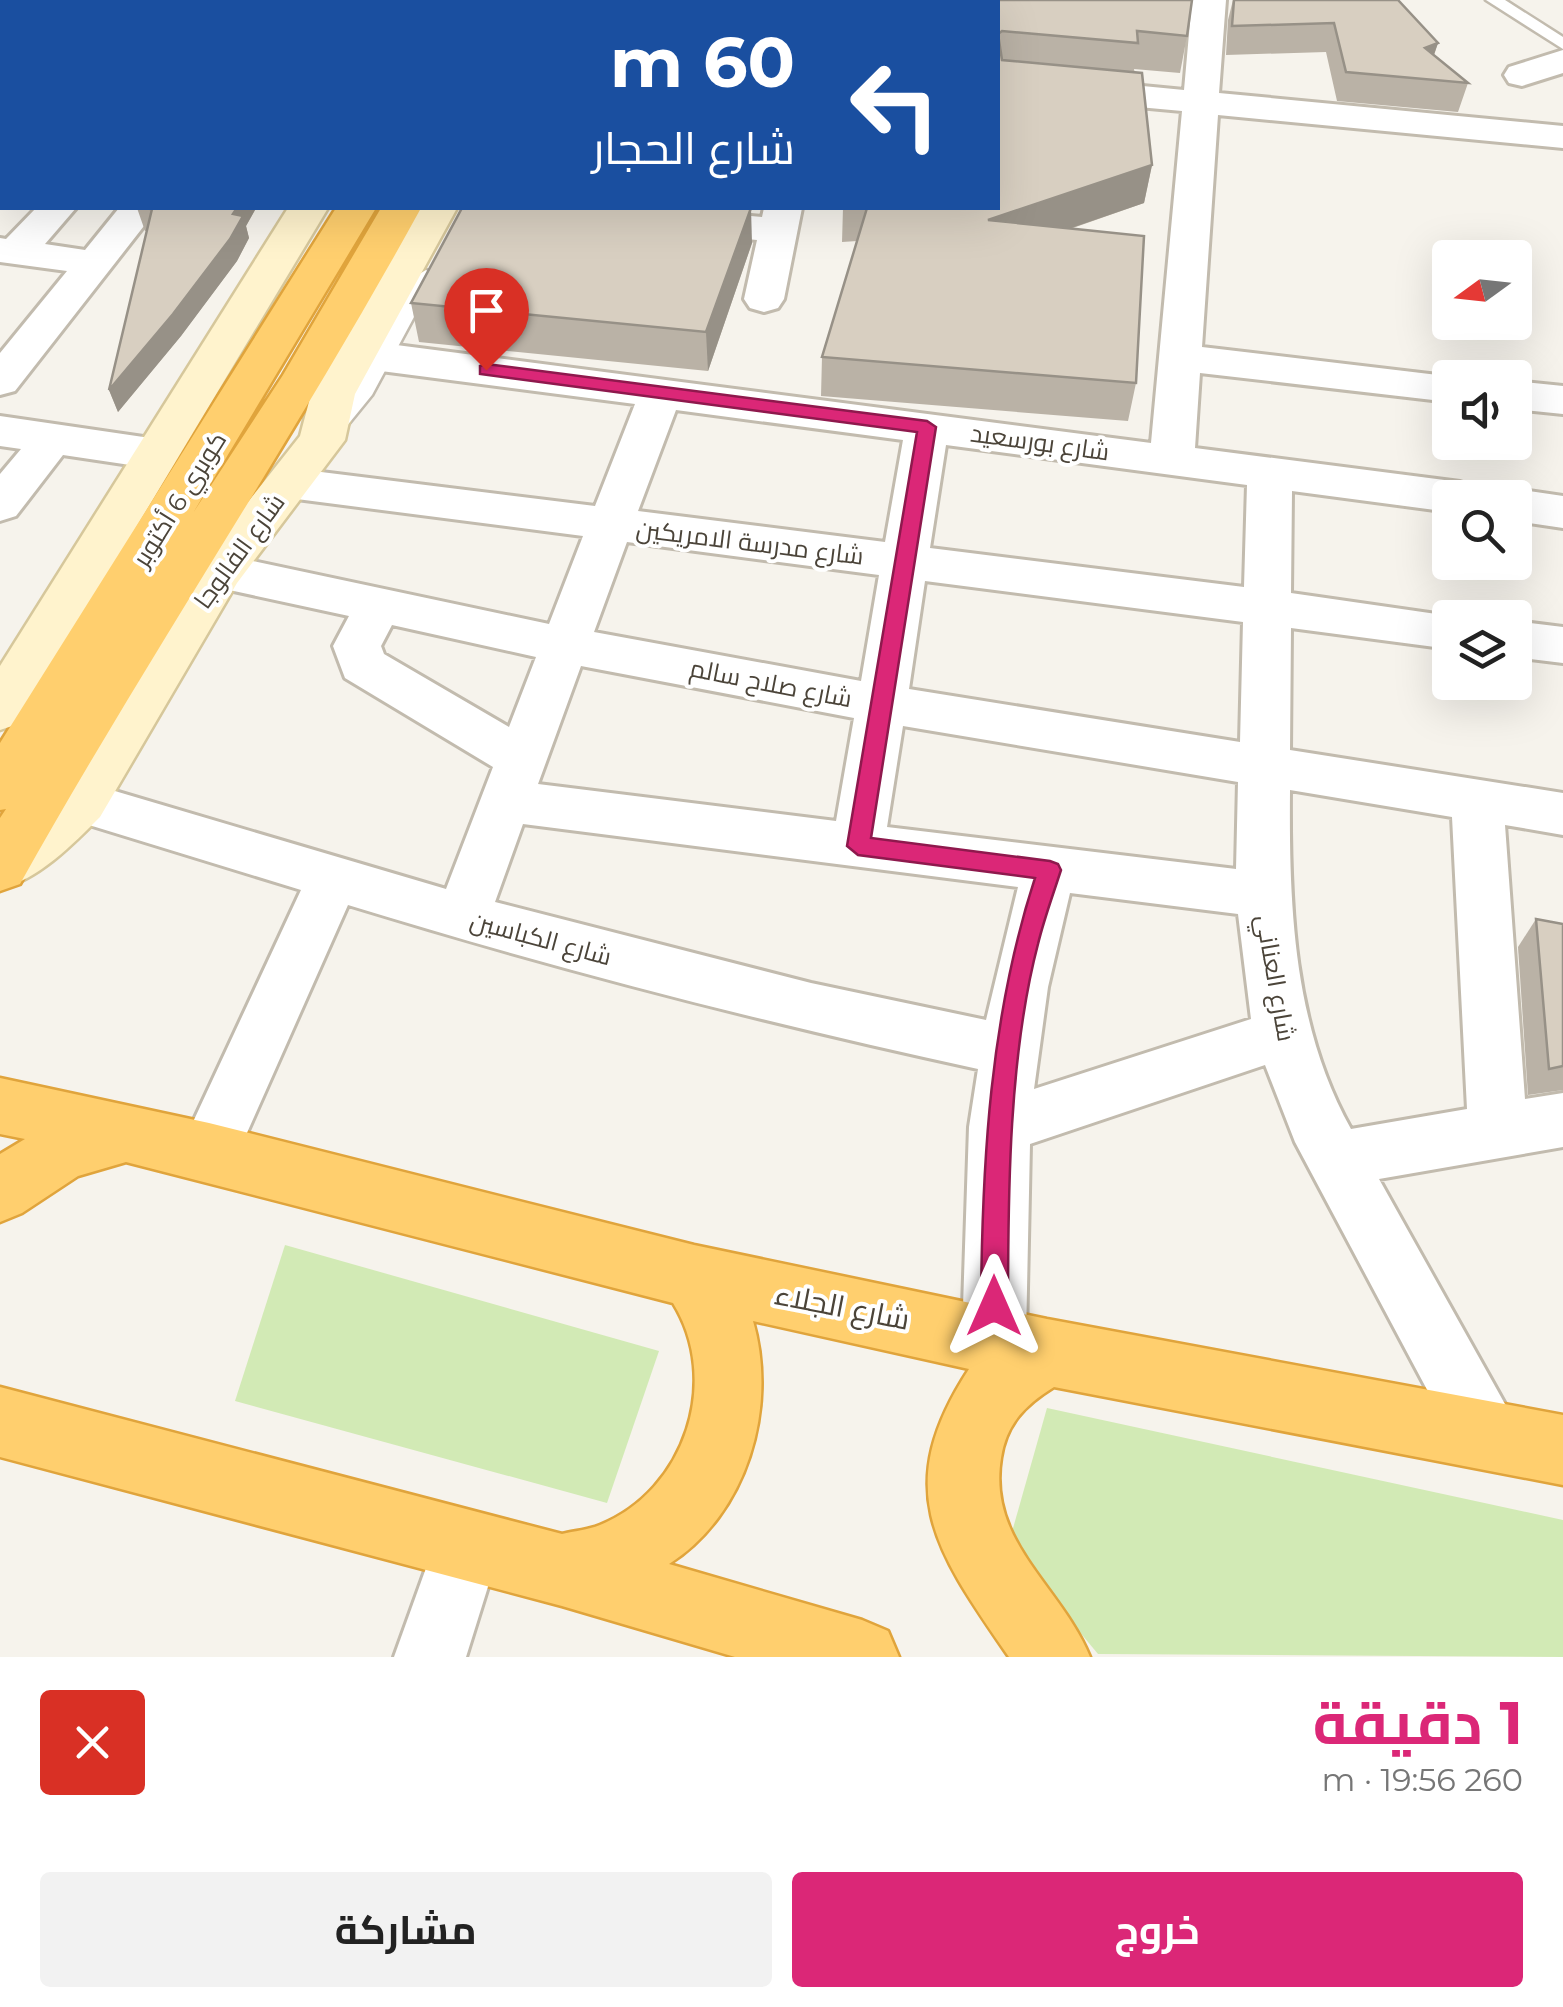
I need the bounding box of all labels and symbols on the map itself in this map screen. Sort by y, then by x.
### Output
north arrow [1432,240,1532,340]
pin [444,268,529,371]
street label: شارع بورسعيد [968,417,1111,469]
street label: كوبري 6 أكتوبر [124,426,237,576]
street label: شارع الفالوجا [187,488,292,615]
street label: شارع مدرسة الامريكين [634,513,865,573]
street label: شارع صلاح سالم [687,653,855,716]
street label: شارع الكباسين [466,905,615,973]
street label: شارع العناني [1245,912,1302,1044]
position arrow [942,1254,1046,1358]
street label: شارع الجلاء [771,1275,913,1340]

